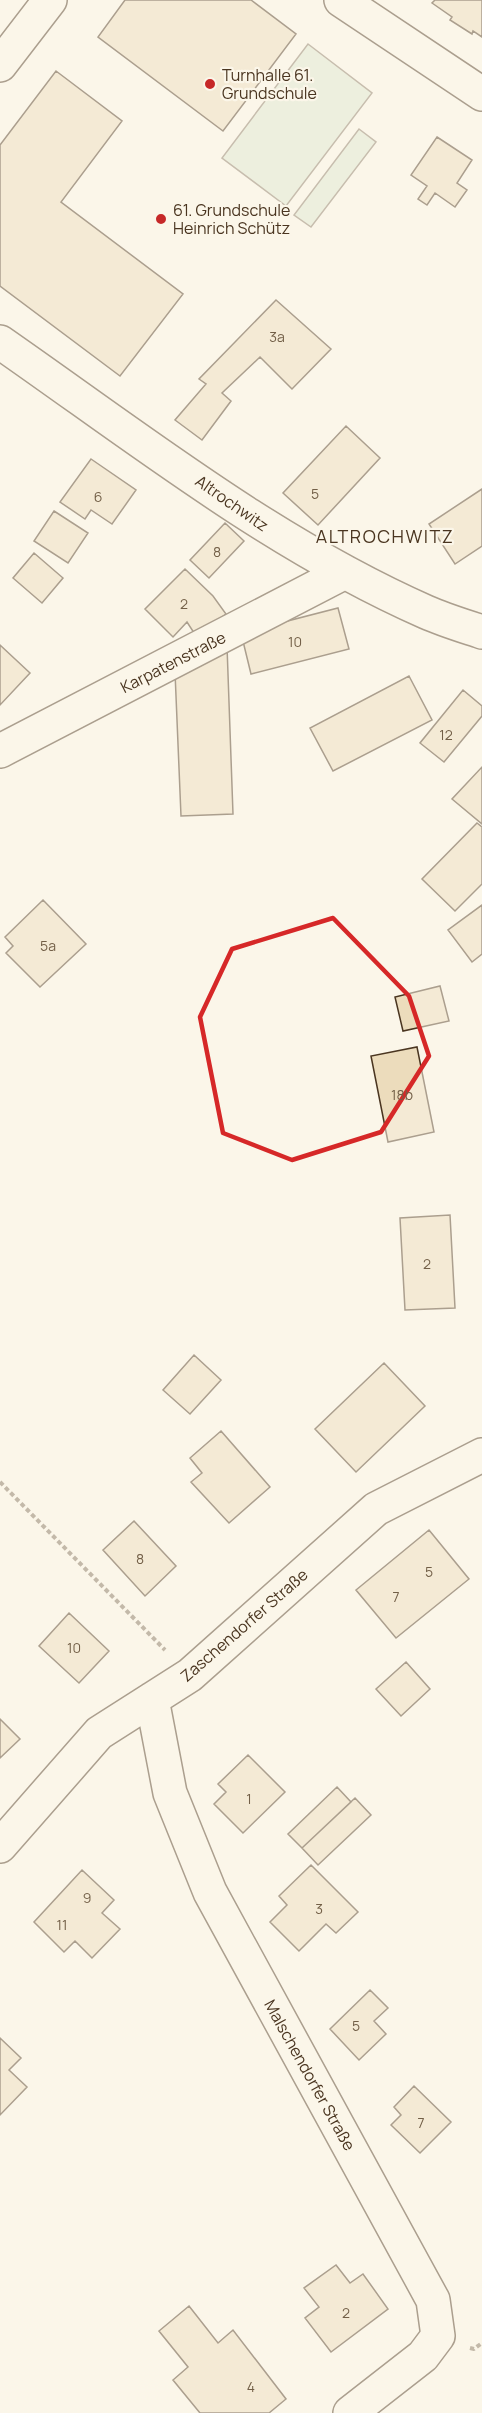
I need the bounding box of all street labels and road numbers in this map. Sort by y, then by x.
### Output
street label: Altrochwitz [191,470,273,536]
street label: Karpatenstraße [117,626,229,698]
street label: Zaschendorfer Straße [176,1564,312,1686]
street label: Malschendorfer Straße [259,1996,361,2154]

